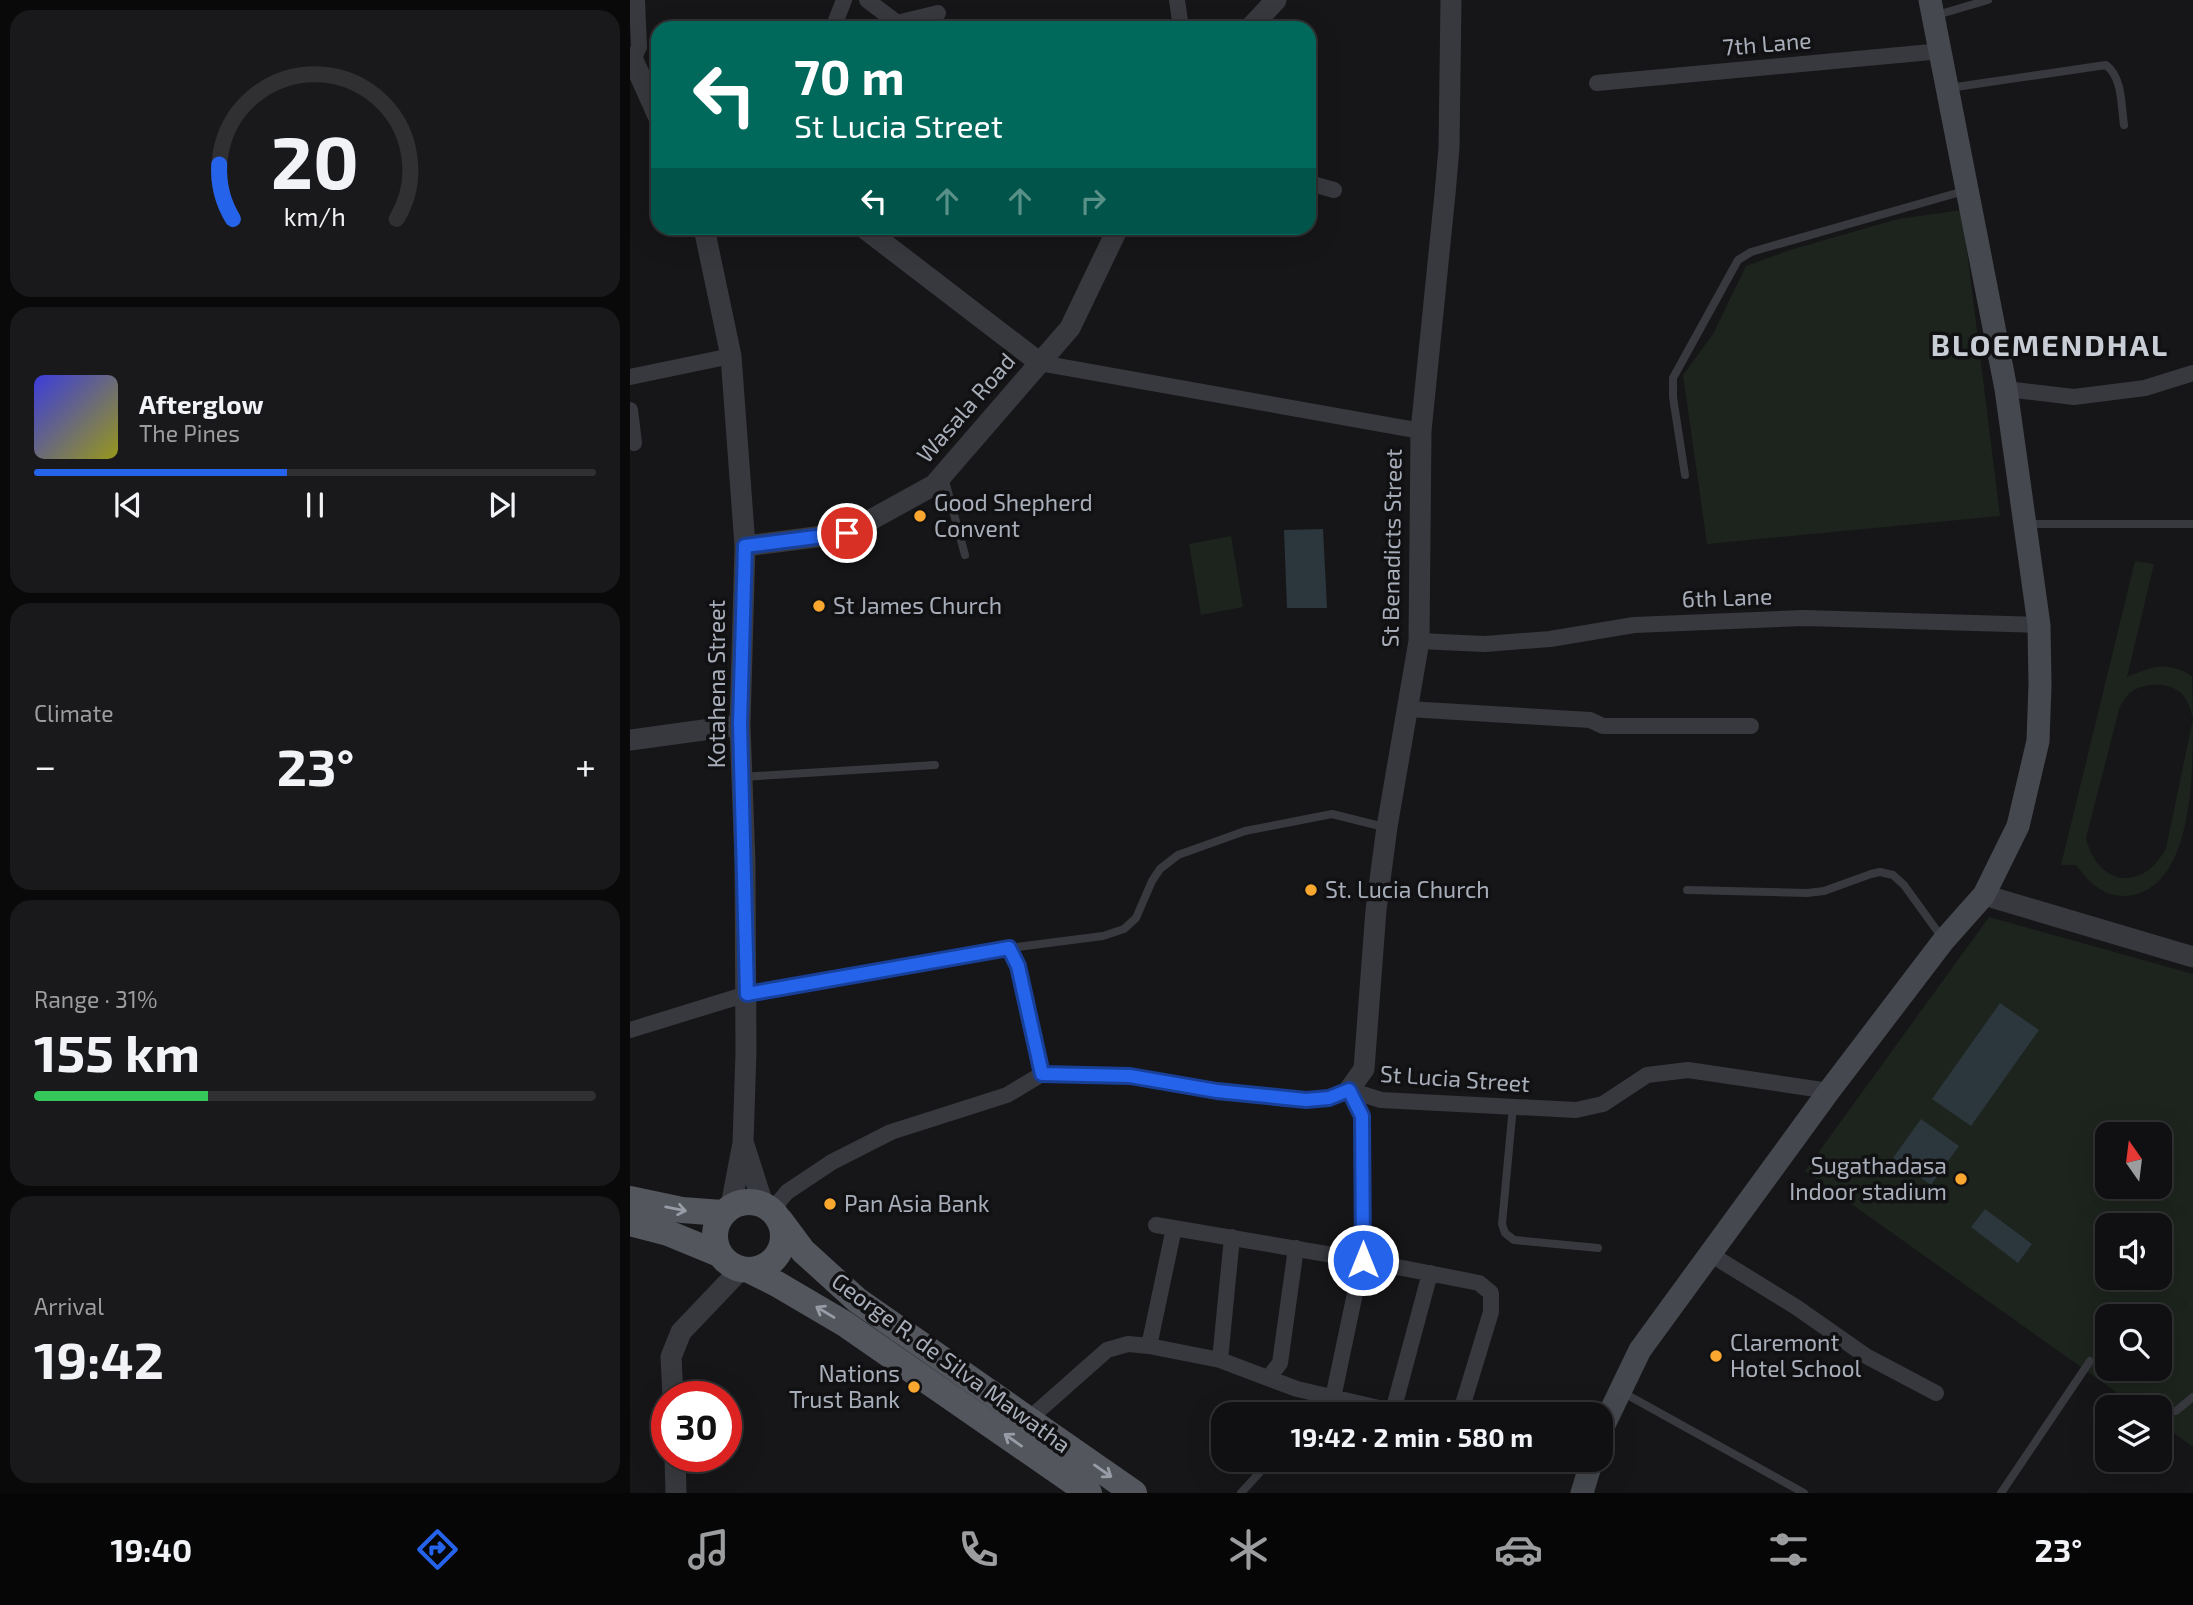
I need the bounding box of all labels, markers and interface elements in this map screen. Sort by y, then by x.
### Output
street label: 7th Lane [1721,25,1813,61]
text: 70 m [794,46,905,105]
icon: left [679,49,770,140]
text: St Lucia Street [794,106,1003,144]
text: 20 [271,117,359,205]
icon: left [855,182,893,220]
icon: ahead [928,182,966,220]
icon: ahead [1001,182,1039,220]
icon: right [1074,182,1112,220]
text: km/h [284,201,346,231]
district label: BLOEMENDHAL [1931,326,2169,362]
street label: Wasala Road [910,347,1020,468]
text: Afterglow [139,388,264,419]
text: The Pines [139,419,240,447]
street label: St Benadicts Street [1375,448,1407,648]
icon: previous [109,486,147,524]
icon: pause [296,486,334,524]
icon: next [483,486,521,524]
place label: Good Shepherd Convent [934,488,1093,542]
pin [817,503,877,563]
marker: Good Shepherd Convent [912,508,928,524]
icon: arrive [828,514,866,552]
street label: 6th Lane [1681,581,1773,613]
place label: St James Church [833,591,1002,619]
marker: St James Church [811,598,827,614]
street label: Kotahena Street [702,600,730,768]
text: Climate [34,699,114,727]
text: 23° [277,734,354,796]
text: − [34,742,56,788]
text: + [575,742,596,788]
place label: St. Lucia Church [1325,875,1490,903]
marker: St. Lucia Church [1303,882,1319,898]
text: Range · 31% [34,985,158,1013]
text: 155 km [34,1020,200,1082]
street label: St Lucia Street [1379,1059,1531,1097]
north arrow [2095,1122,2172,1199]
map controls [2095,1122,2172,1472]
place label: Sugathadasa Indoor stadium [1789,1151,1947,1205]
marker: Sugathadasa Indoor stadium [1953,1171,1969,1187]
place label: Pan Asia Bank [844,1189,990,1217]
marker: Pan Asia Bank [822,1196,838,1212]
one-way arrow [664,1203,687,1216]
button: sound [2095,1213,2172,1290]
position arrow [1326,1223,1400,1297]
street label: George R. de Silva Mawatha [827,1266,1076,1458]
text: Arrival [34,1292,104,1320]
button: search [2095,1304,2172,1381]
one-way arrow [815,1305,835,1319]
text: 19:42 [34,1327,164,1389]
place label: Claremont Hotel School [1730,1328,1862,1382]
marker: Claremont Hotel School [1708,1348,1724,1364]
place label: Nations Trust Bank [789,1359,900,1413]
marker: Nations Trust Bank [906,1379,922,1395]
speed limit sign: 30 [651,1381,742,1472]
button: layers [2095,1395,2172,1472]
text: 19:42 · 2 min · 580 m [1291,1421,1533,1452]
one-way arrow [1004,1433,1023,1447]
one-way arrow [1093,1464,1112,1478]
icon: directions [413,1525,462,1574]
icon: music [684,1525,733,1574]
icon: phone [954,1525,1003,1574]
icon: climate [1224,1525,1273,1574]
icon: car [1494,1525,1543,1574]
icon: filters [1764,1525,1813,1574]
text: 19:40 [111,1530,192,1568]
text: 23° [2035,1530,2082,1568]

